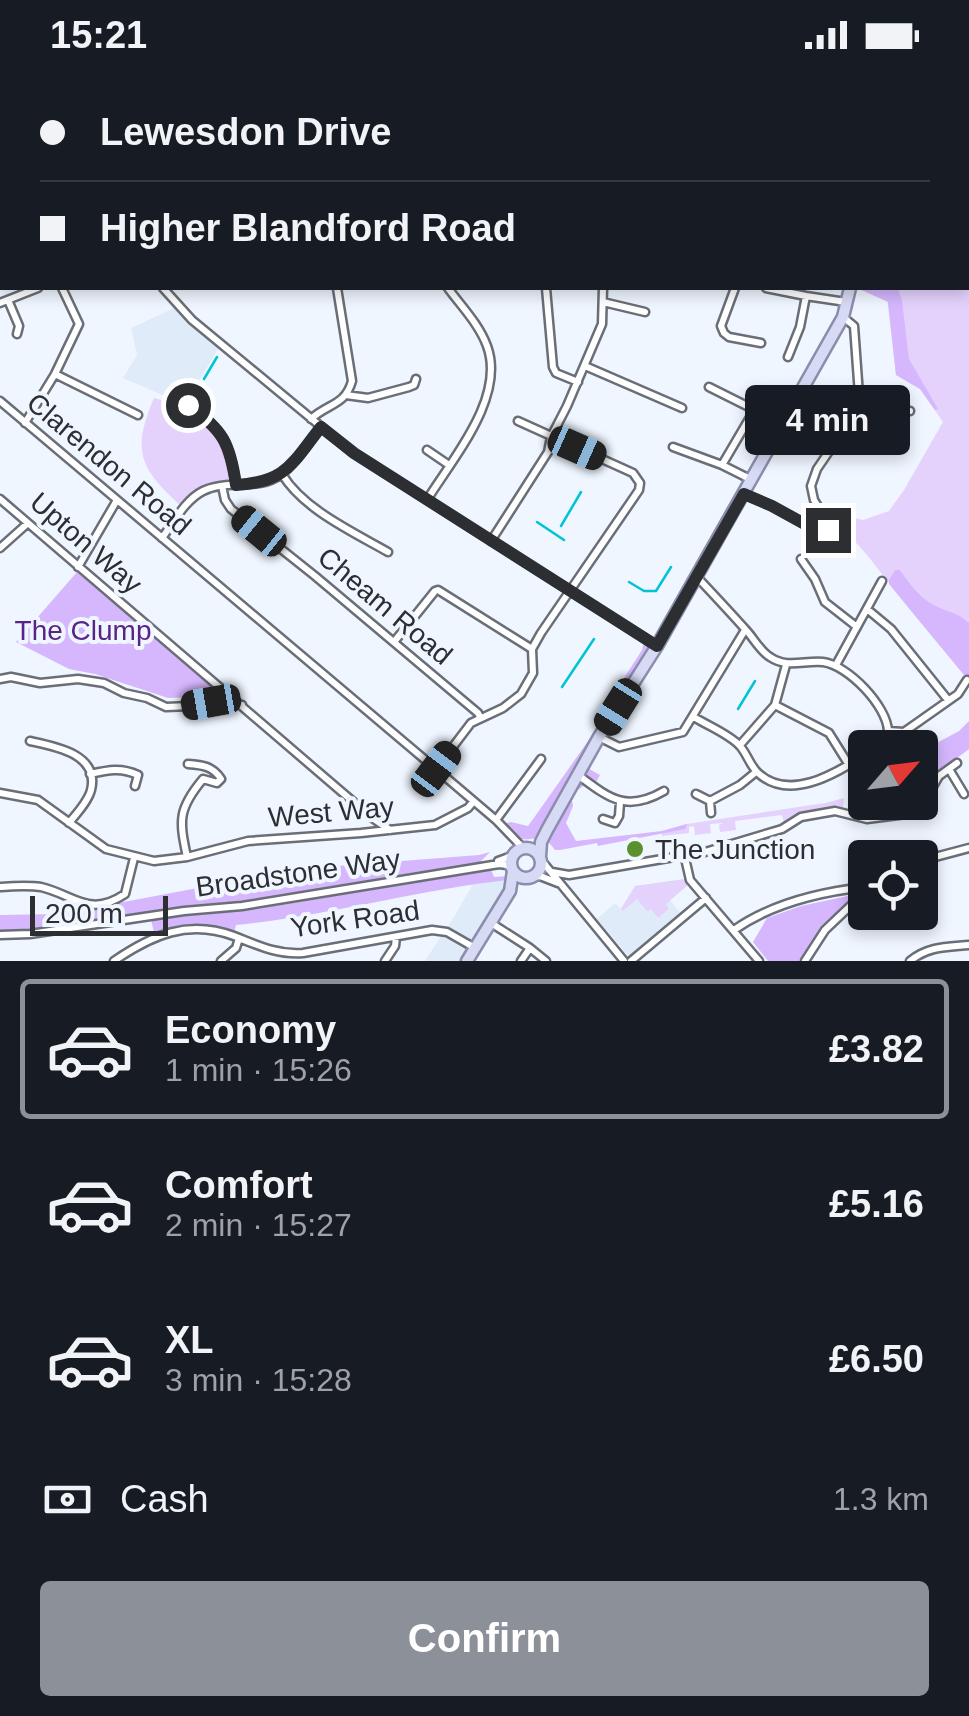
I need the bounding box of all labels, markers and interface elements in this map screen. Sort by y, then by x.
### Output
text: 15:21 [50,14,147,56]
text: Lewesdon Drive [100,111,391,153]
text: Higher Blandford Road [100,207,516,249]
route start [166,383,211,428]
callout: 4 min [746,385,910,455]
street label: Clarendon Road [21,387,197,541]
text: 4 min [786,402,869,438]
car [543,422,611,474]
street label: Upton Way [24,486,148,600]
car [226,500,292,562]
route end [806,508,851,553]
street label: Cheam Road [312,541,458,671]
park label: The Clump [15,615,151,646]
car [589,674,647,740]
car [179,682,243,722]
north arrow [848,730,938,820]
map controls [848,730,938,930]
car [406,736,466,802]
street label: West Way [267,791,395,833]
place label: The Junction [655,834,815,865]
marker: The Junction [624,838,646,860]
button: locate [848,840,938,930]
street label: Broadstone Way [194,843,402,903]
scale bar [30,891,168,936]
street label: York Road [289,895,421,943]
text: 200 m [45,898,123,929]
icon: car [45,1004,135,1094]
text: Economy [165,1009,336,1051]
text: £3.82 [829,1028,924,1070]
text: 1 min · 15:26 [165,1052,352,1088]
icon: car [45,1159,135,1249]
text: Comfort [165,1164,313,1206]
text: £5.16 [829,1183,924,1225]
text: 2 min · 15:27 [165,1207,352,1243]
icon: car [45,1314,135,1404]
text: XL [165,1319,214,1361]
text: £6.50 [829,1338,924,1380]
text: 3 min · 15:28 [165,1362,352,1398]
icon: cash [40,1472,95,1527]
text: Cash [120,1478,209,1520]
text: 1.3 km [833,1481,929,1517]
button: Confirm [40,1581,929,1696]

